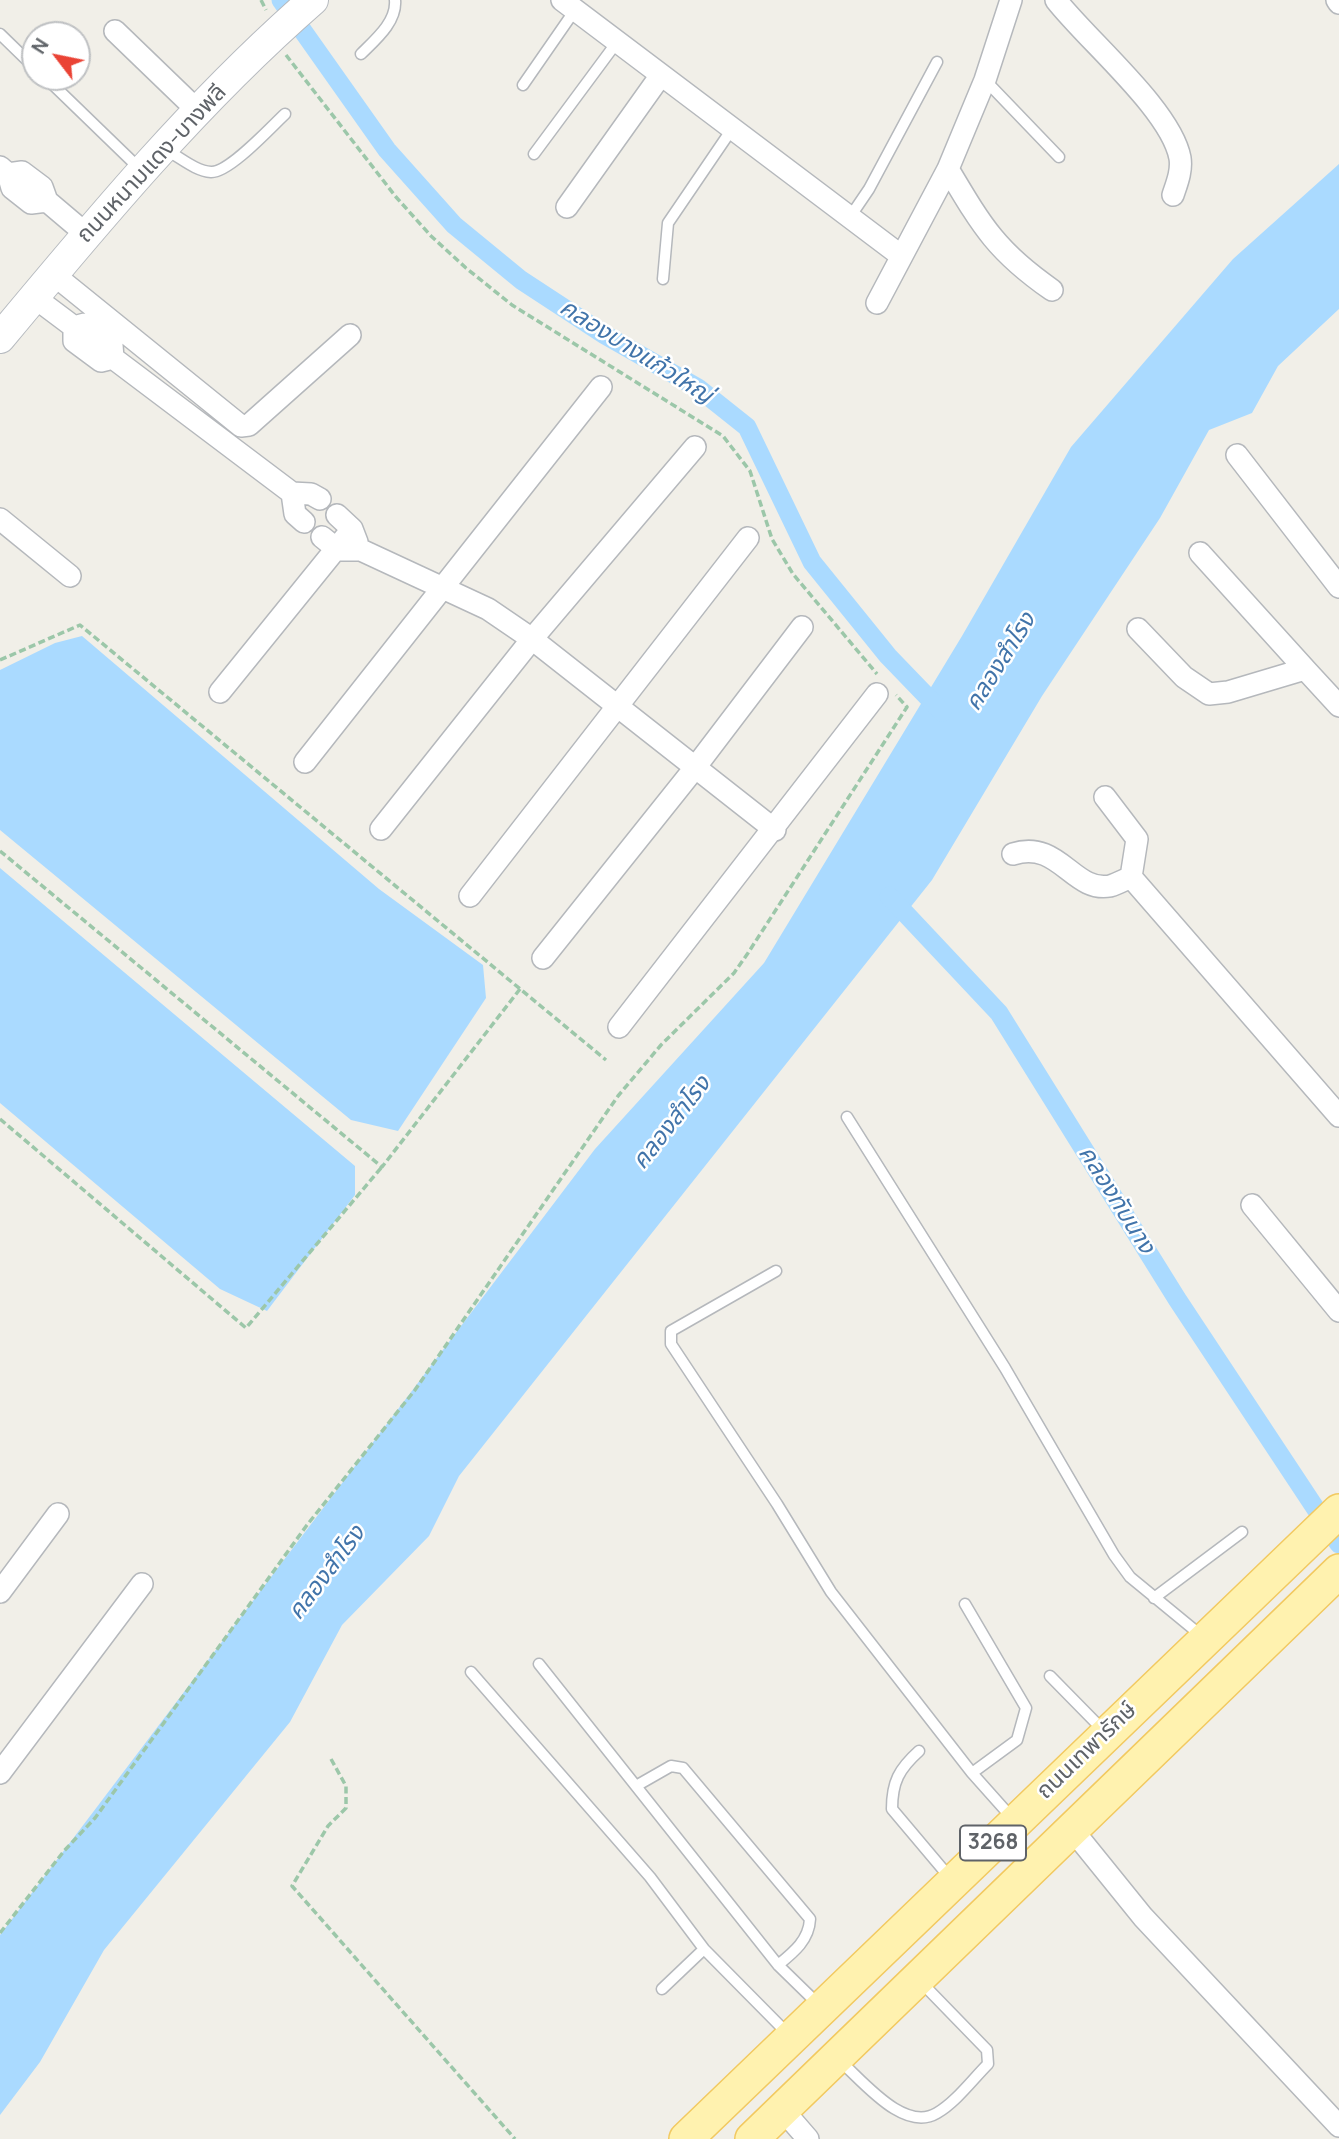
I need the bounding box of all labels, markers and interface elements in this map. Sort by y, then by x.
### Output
north arrow [21,21,91,91]
text: N [25,33,55,59]
street label: ถนนหนามแดง-บางพลี [71,79,233,249]
water label: คลองบางแก้วใหญ่ [554,293,718,411]
water label: คลองสำโรง [960,608,1042,716]
water label: คลองสำโรง [627,1071,717,1175]
water label: คลองทับนาง [1072,1141,1160,1259]
water label: คลองสำโรง [282,1520,372,1626]
street label: ถนนเทพารักษ์ [1031,1697,1143,1805]
road number: 3268 [960,1826,1026,1860]

